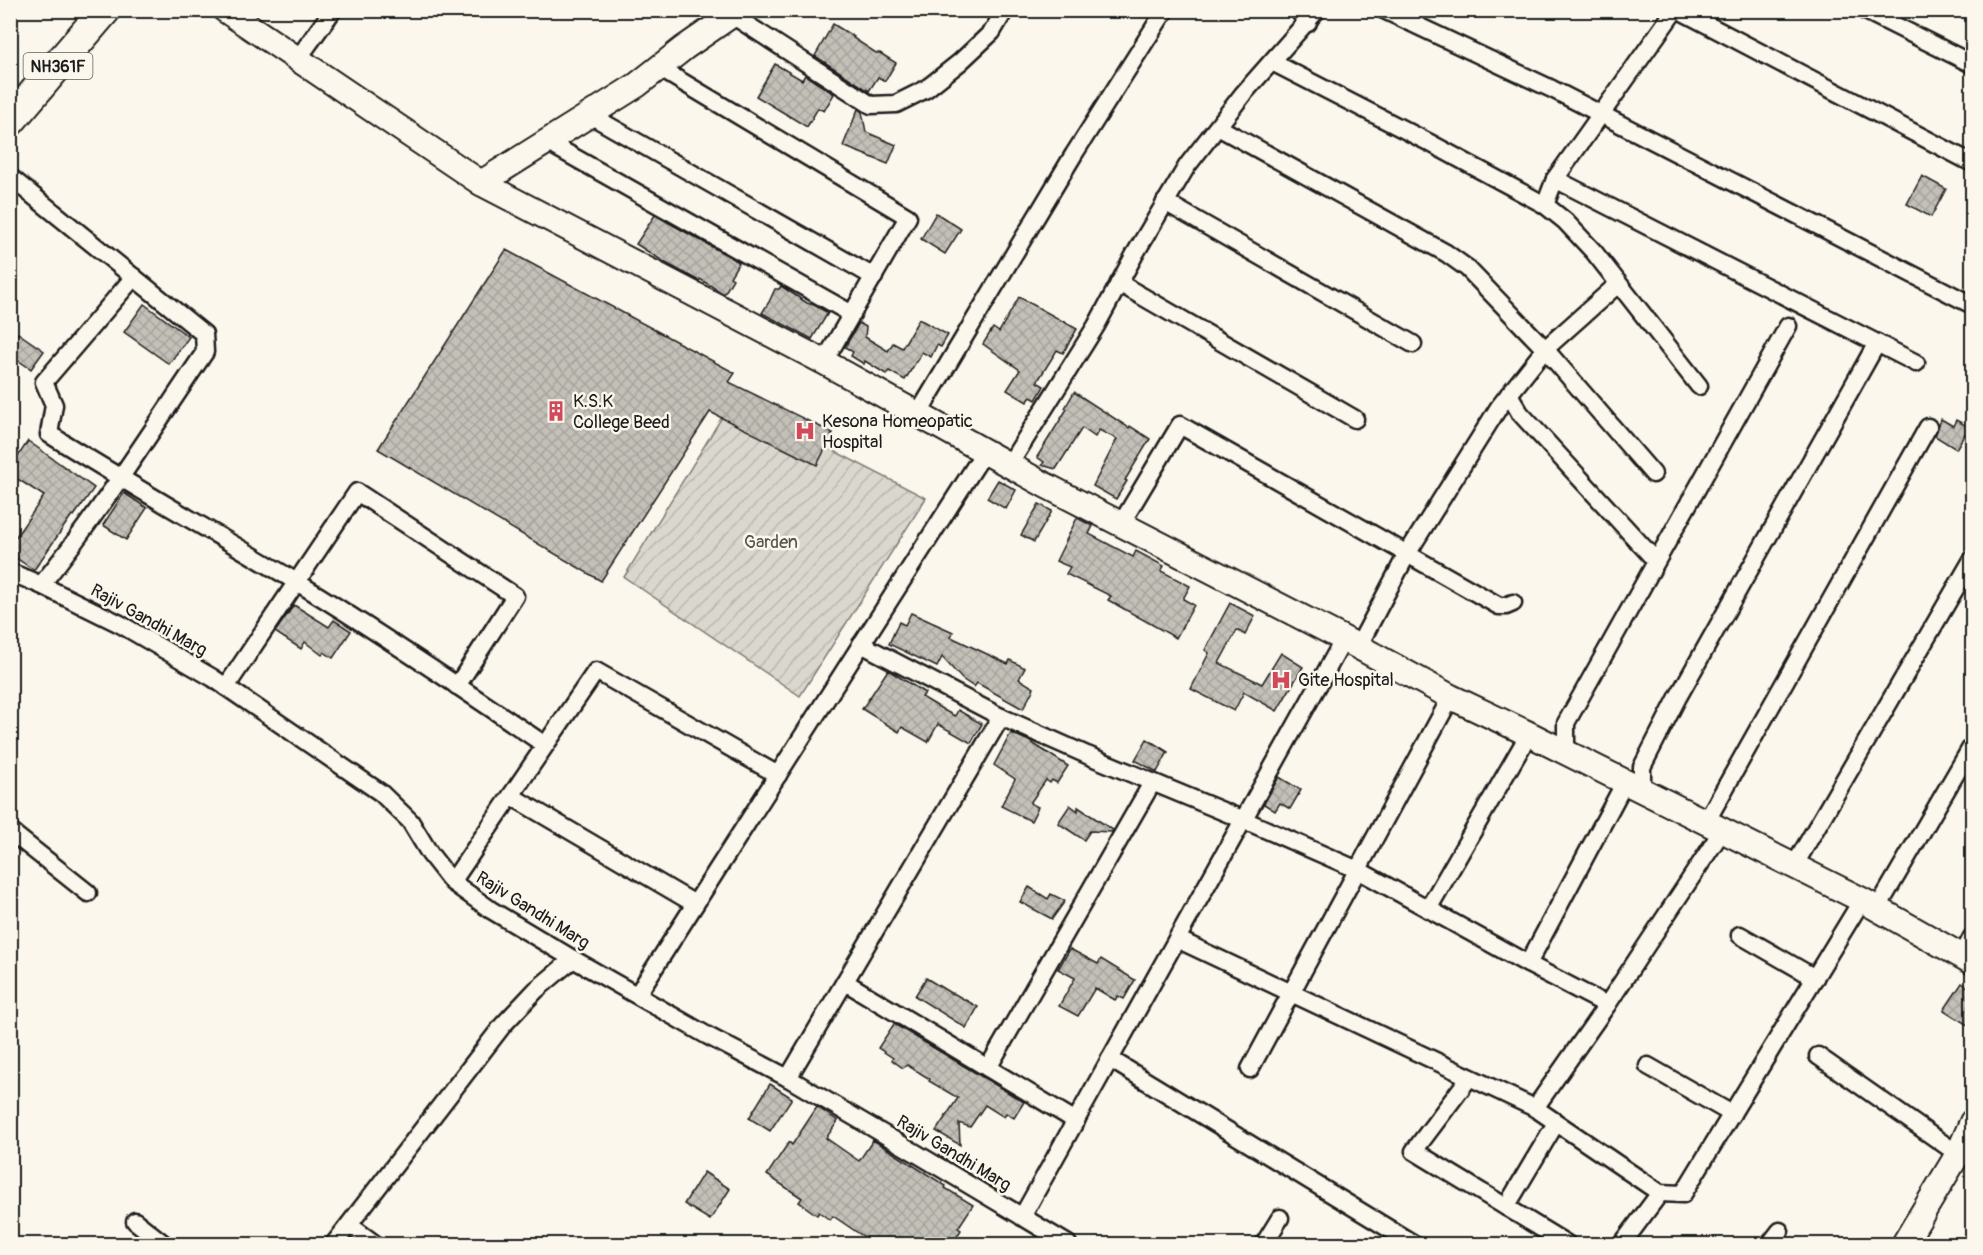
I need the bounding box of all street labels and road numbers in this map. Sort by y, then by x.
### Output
road number: NH361F [23,53,92,79]
street label: Rajiv Gandhi Marg [86,579,211,662]
street label: Rajiv Gandhi Marg [472,866,594,955]
street label: Rajiv Gandhi Marg [892,1110,1015,1197]

